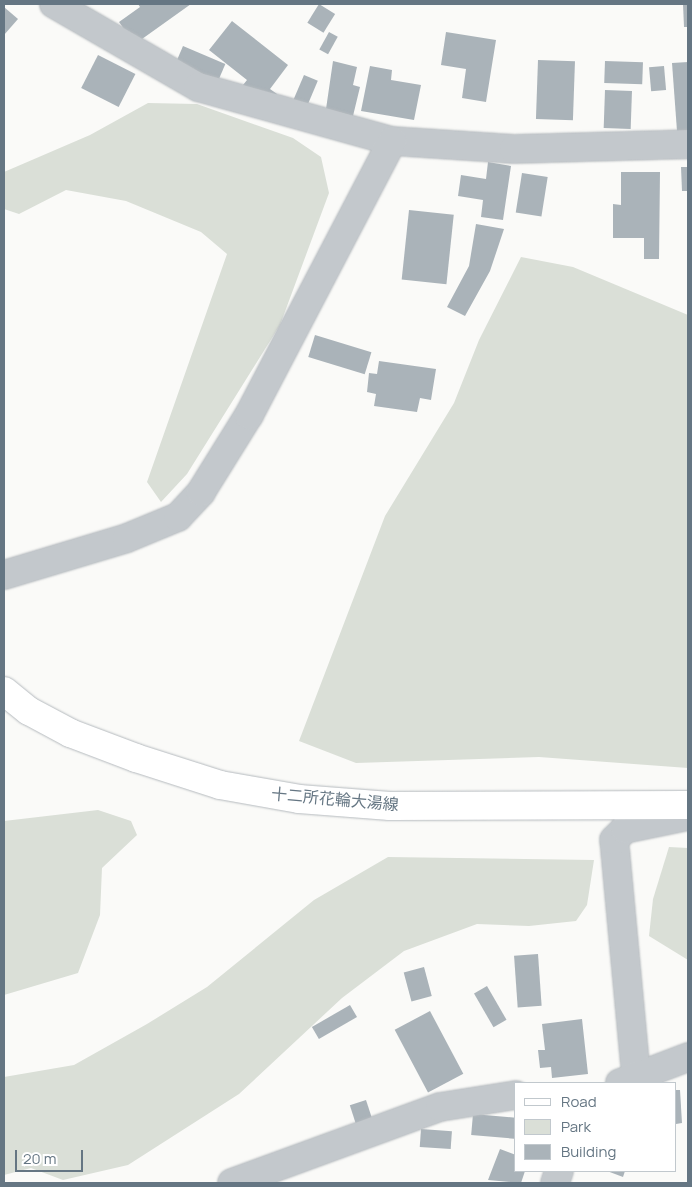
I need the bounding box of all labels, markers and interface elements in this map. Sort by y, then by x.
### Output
street label: 十二所花輪大湯線 [270,784,400,814]
legend [514,1082,677,1172]
text: Road [561,1091,597,1112]
text: Park [561,1116,591,1137]
scale bar [18,1140,85,1172]
text: Building [561,1141,616,1162]
text: 20 m [23,1148,56,1169]

